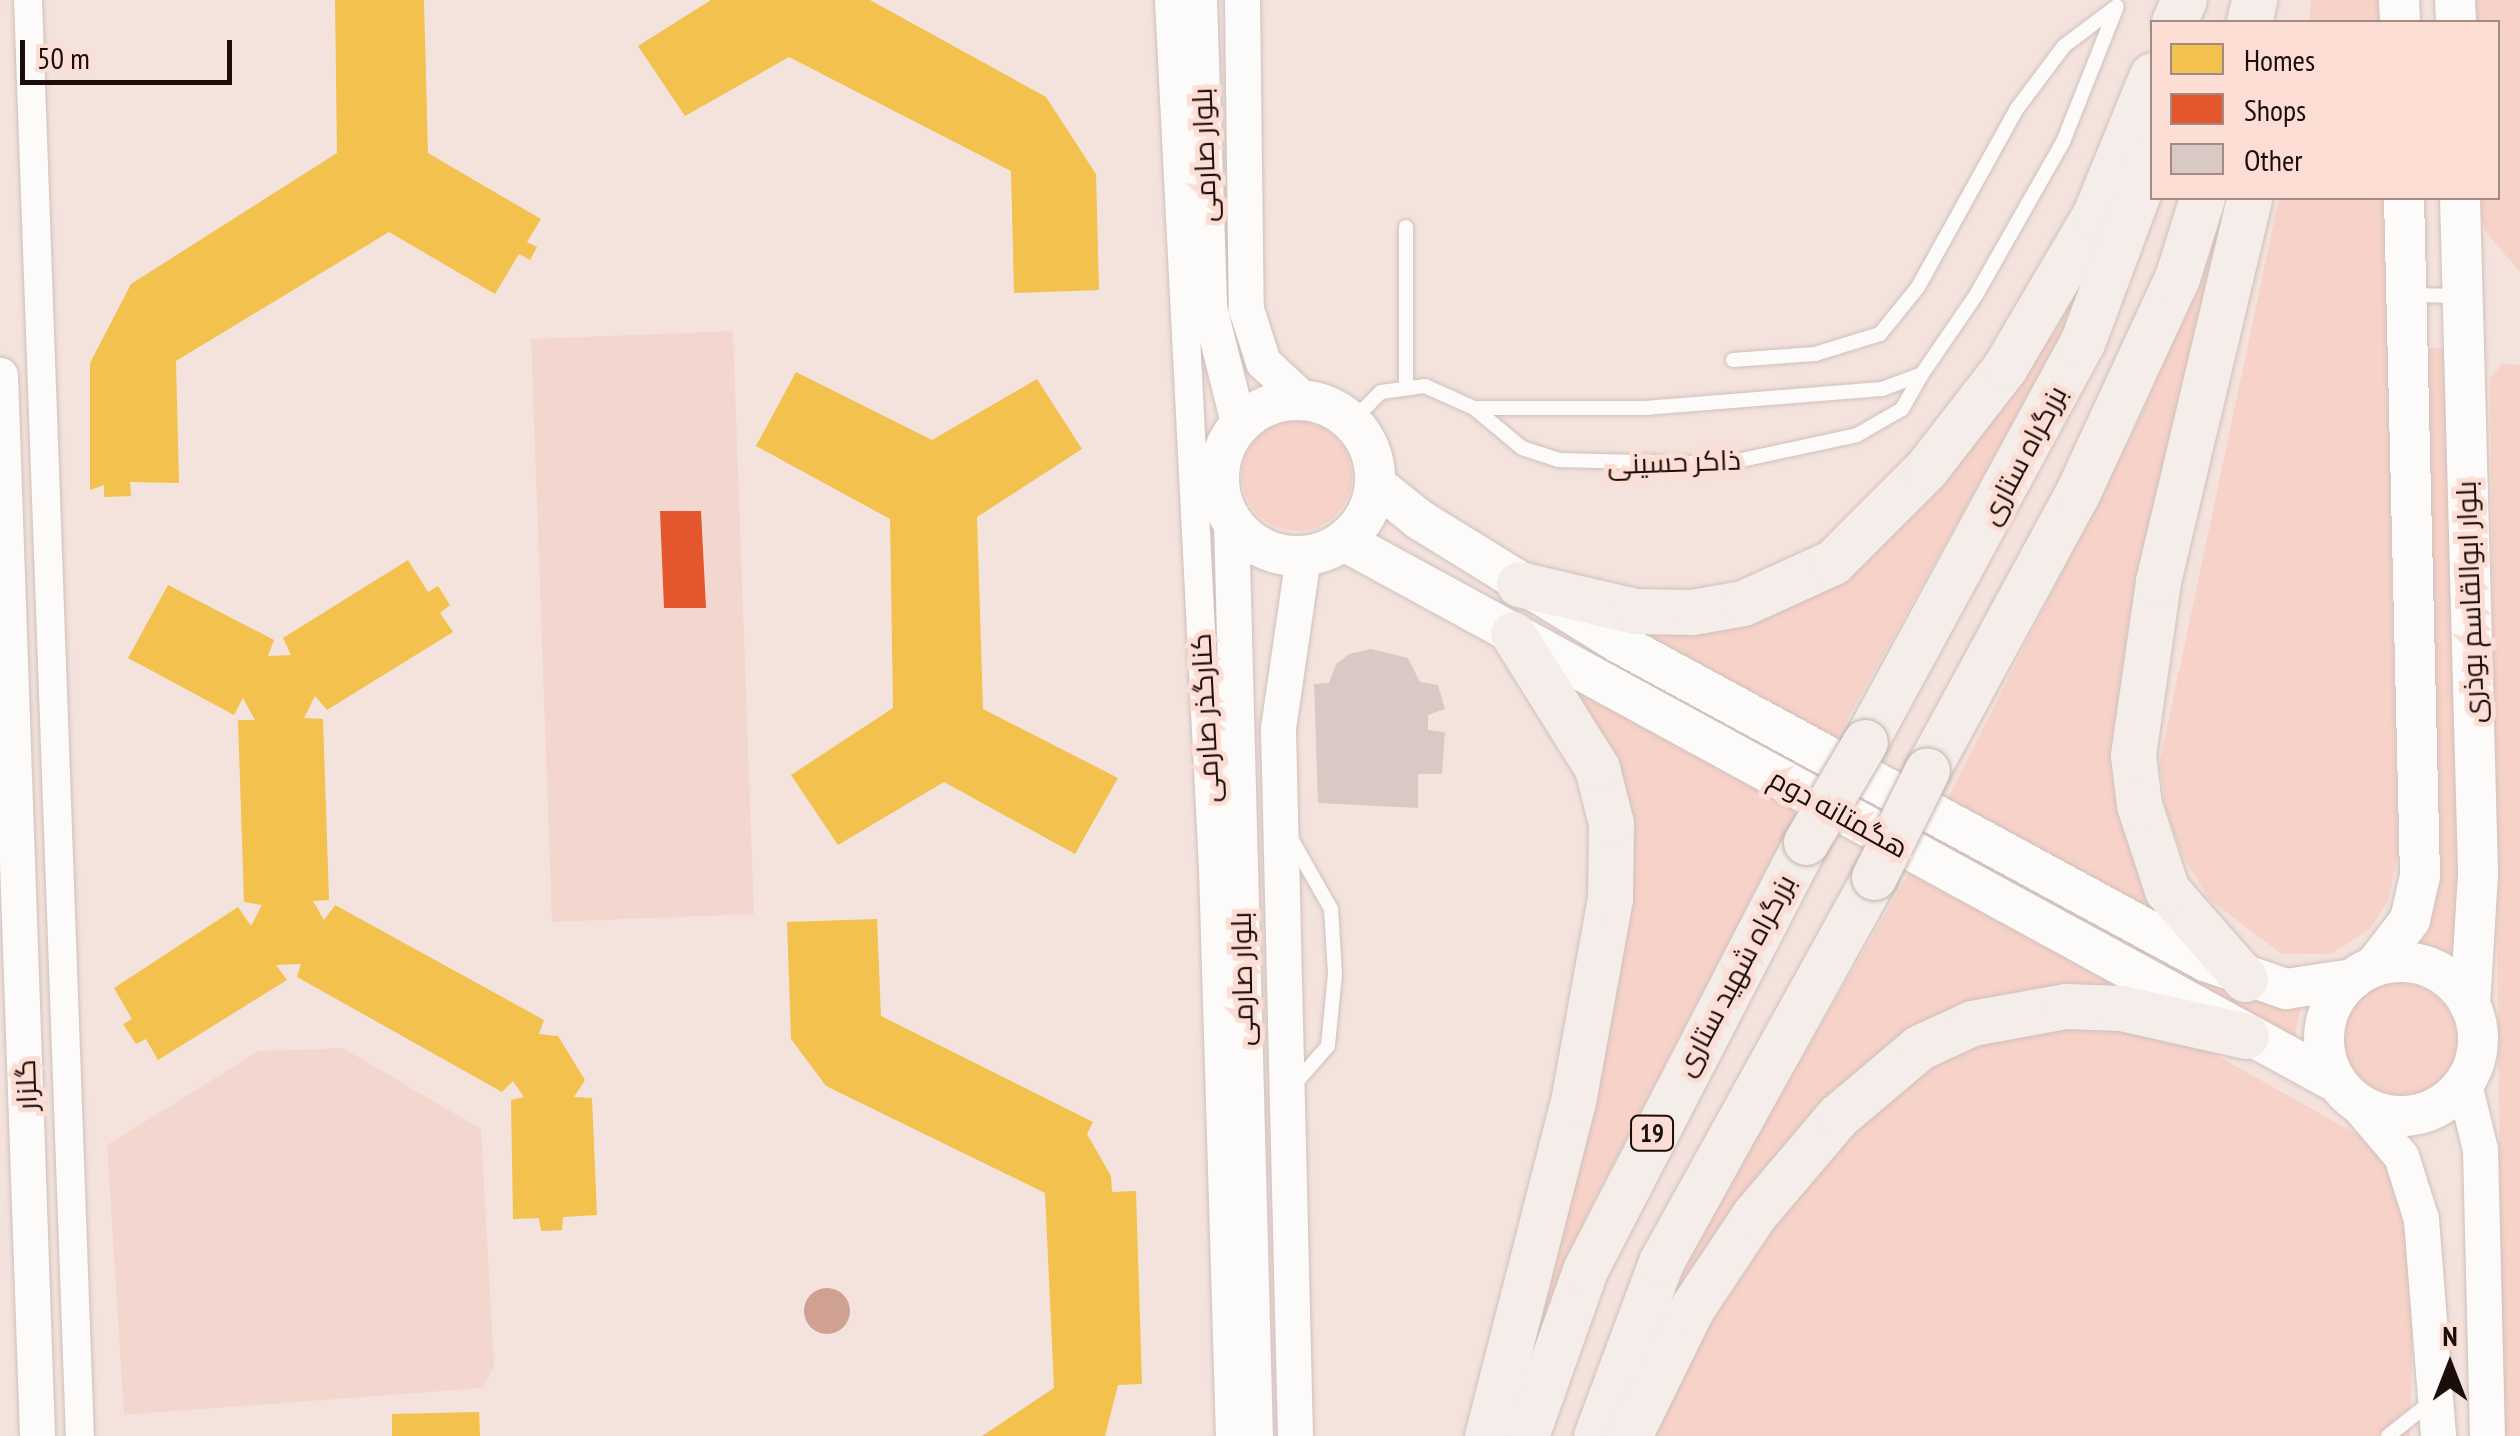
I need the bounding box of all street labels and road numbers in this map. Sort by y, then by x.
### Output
street label: بلوار صارمی [1185,87,1223,223]
street label: بزرگراه ستاری [1972,380,2074,530]
street label: ذاکر حسینی [1607,443,1741,481]
street label: بلوار ابوالقاسم بوذری [2449,480,2491,724]
street label: کنارگذر صارمی [1184,632,1226,804]
street label: هگمتانه دوم [1764,761,1914,865]
street label: بزرگراه شهید ستاری [1668,869,1802,1081]
street label: بلوار صارمی [1224,912,1260,1046]
street label: گلزار [8,1059,44,1111]
road number: 19 [1630,1113,1674,1153]

